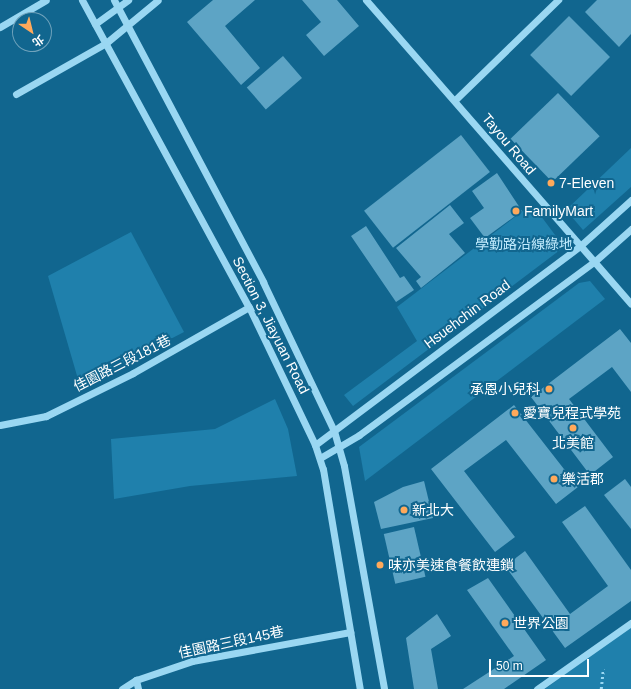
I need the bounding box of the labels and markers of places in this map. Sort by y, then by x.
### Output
place label: 7-Eleven [559,175,614,191]
marker: 7-Eleven [546,178,556,188]
place label: FamilyMart [524,203,593,219]
marker: FamilyMart [511,206,521,216]
place label: 承恩小兒科 [470,381,540,397]
marker: 承恩小兒科 [543,383,555,395]
place label: 愛寶兒程式學苑 [523,405,621,421]
marker: 愛寶兒程式學苑 [510,408,520,418]
marker: 北美館 [568,423,578,433]
place label: 北美館 [552,435,594,451]
place label: 樂活郡 [562,471,604,487]
marker: 樂活郡 [549,474,559,484]
place label: 新北大 [412,502,454,518]
marker: 新北大 [399,505,409,515]
place label: 味亦美速食餐飲連鎖 [388,557,514,573]
marker: 味亦美速食餐飲連鎖 [375,560,385,570]
place label: 世界公園 [513,615,569,631]
marker: 世界公園 [500,618,510,628]

